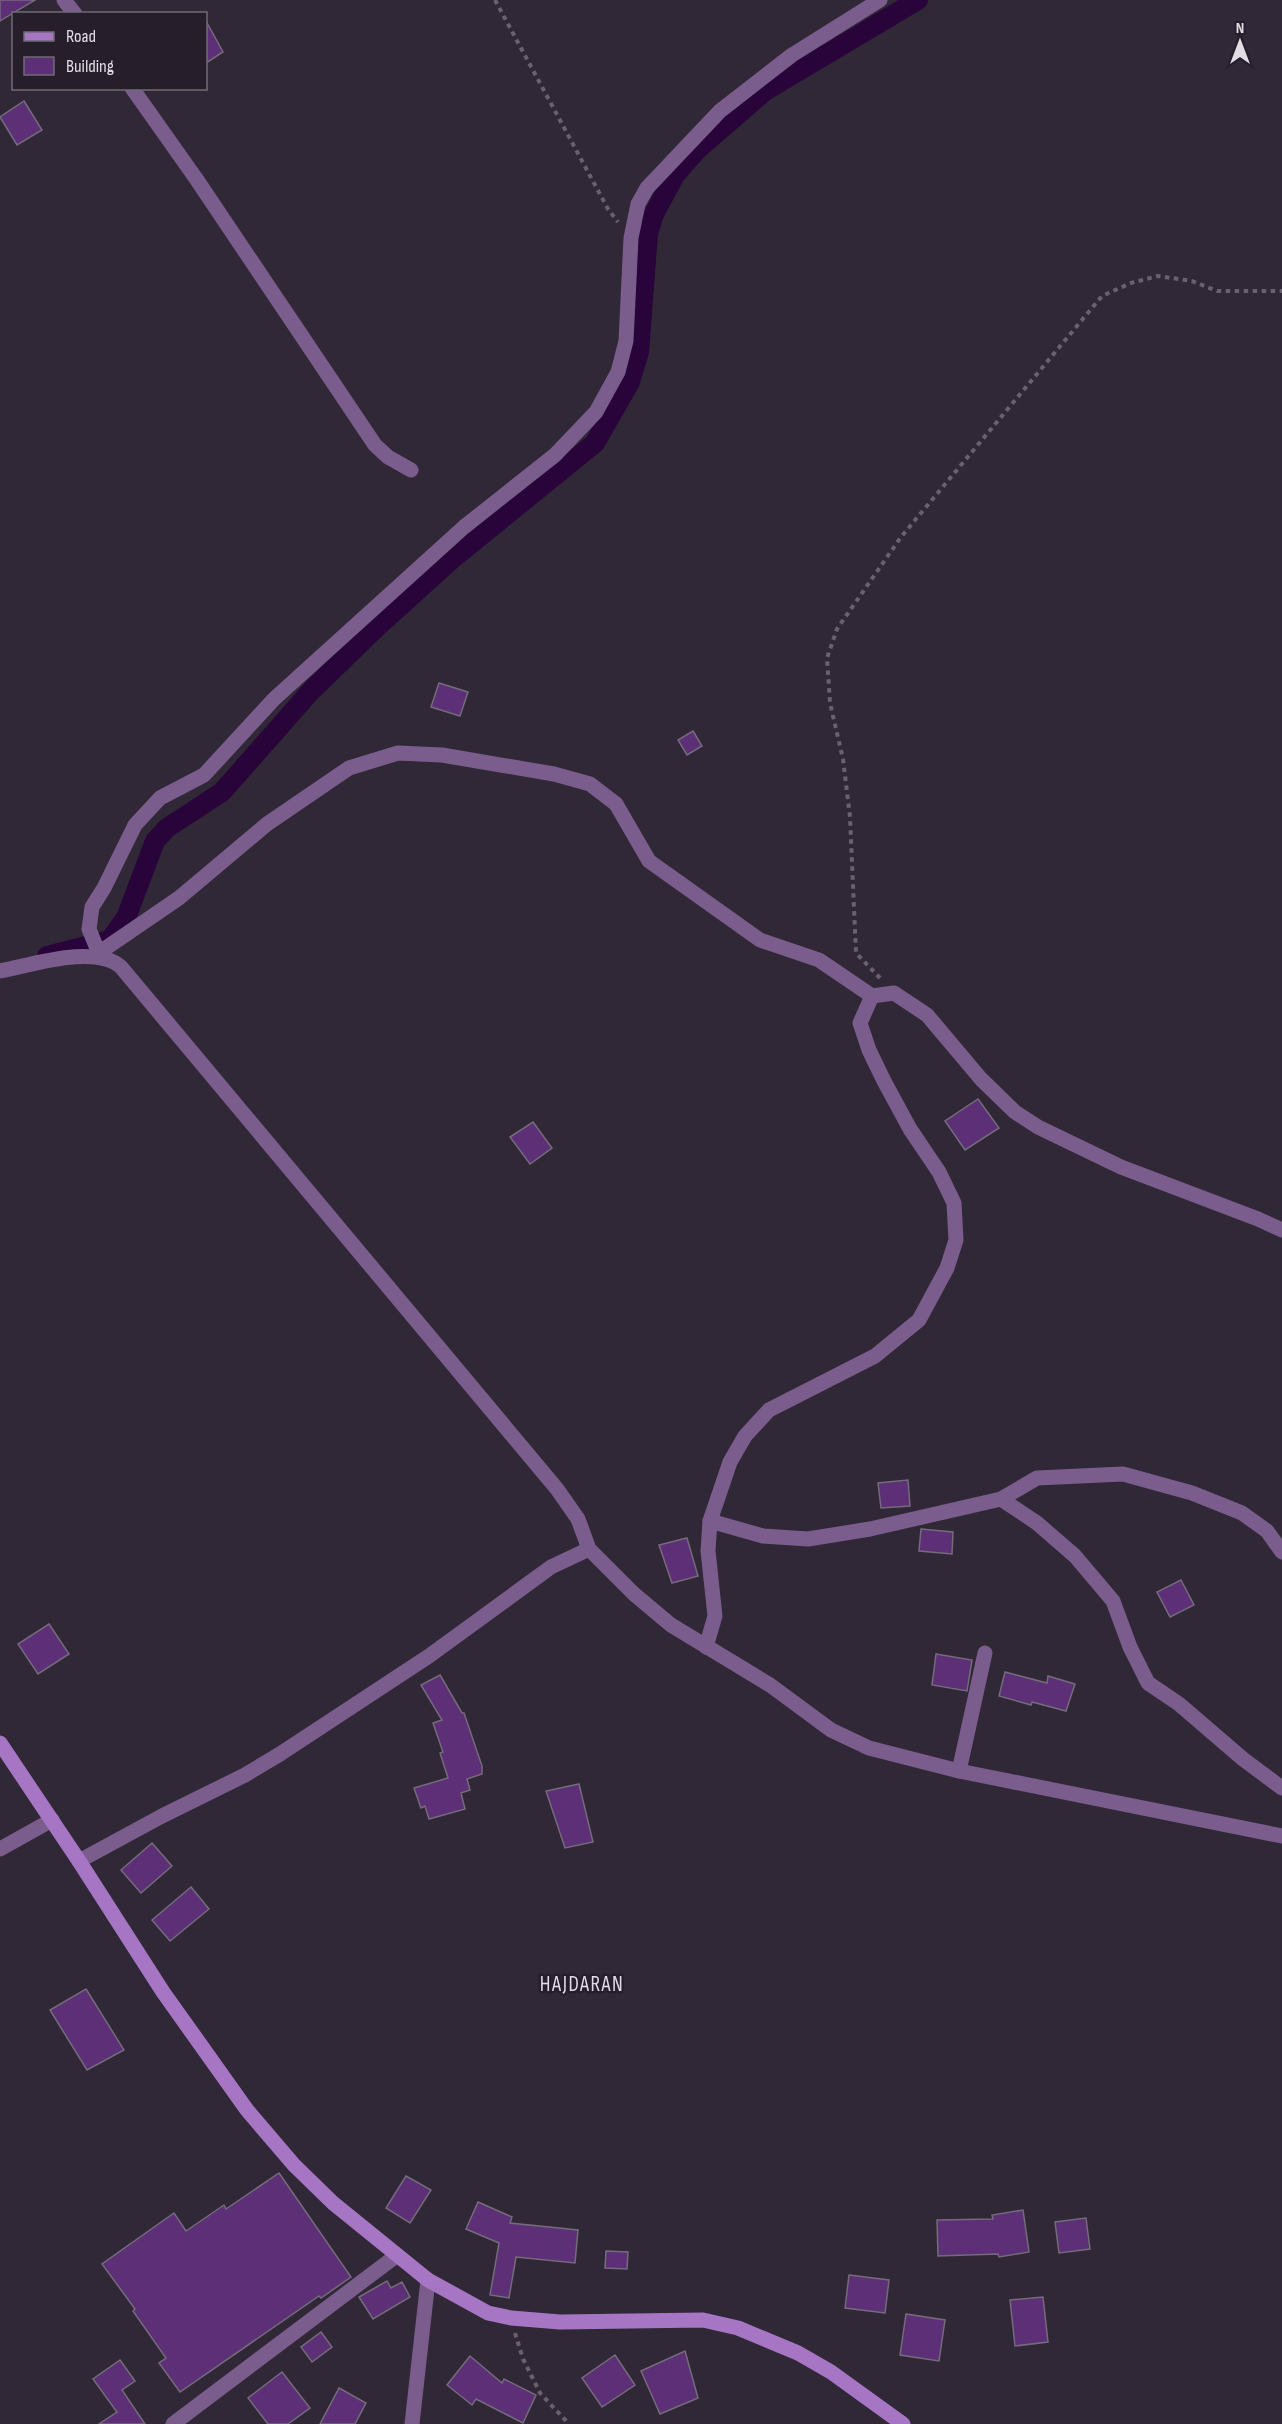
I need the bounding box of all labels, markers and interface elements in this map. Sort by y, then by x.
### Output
legend [12,12,207,90]
north arrow [1210,12,1270,72]
text: N [1236,19,1244,38]
text: Road [66,26,96,47]
text: Building [66,56,114,77]
district label: HAJDARAN [540,1972,624,1997]

